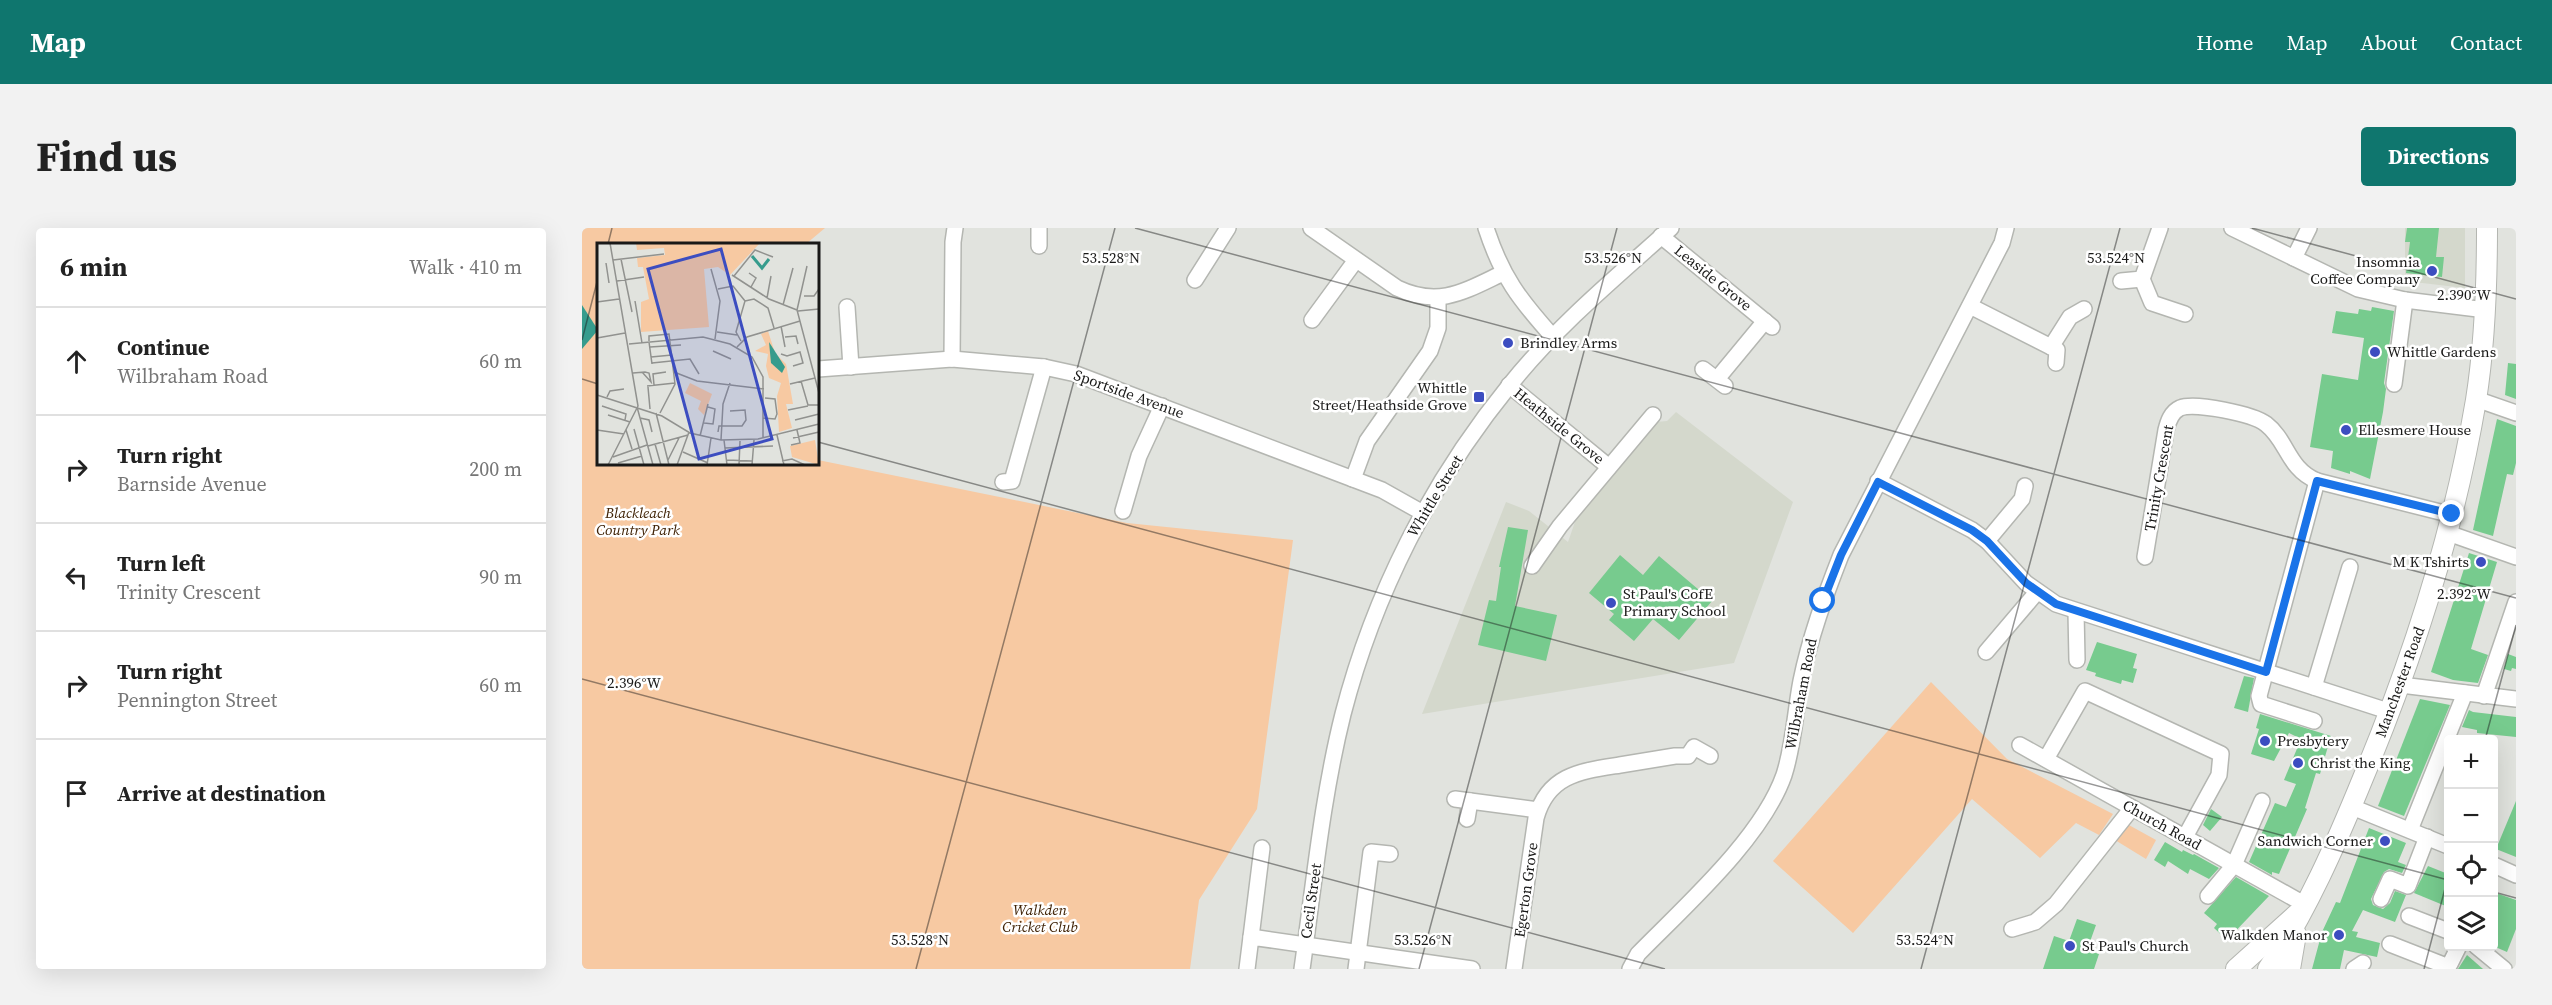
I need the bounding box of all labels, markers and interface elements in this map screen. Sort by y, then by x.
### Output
text: Map [30,23,86,61]
text: Home [2196,28,2254,57]
text: Map [2287,28,2328,57]
text: About [2361,28,2417,57]
text: Contact [2450,28,2522,57]
text: Find us [36,127,177,185]
button: Directions [2361,127,2516,186]
street label: Leaside Grove [1670,240,1757,316]
inset map [597,243,819,465]
text: 53.528°N [1082,247,1140,268]
text: 53.526°N [1584,247,1642,268]
text: 53.524°N [2087,247,2145,268]
text: 6 min [60,249,127,285]
place label: Insomnia Coffee Company [2310,251,2420,289]
text: Walk · 410 m [409,253,522,281]
marker: Insomnia Coffee Company [2425,264,2439,278]
text: 2.390°W [2437,284,2491,305]
text: Continue [117,332,210,362]
place label: Brindley Arms [1520,332,1617,353]
marker: Brindley Arms [1501,336,1515,350]
place label: Whittle Gardens [2387,341,2496,362]
icon: ahead [60,345,93,378]
marker: Whittle Gardens [2368,345,2382,359]
text: 60 m [479,347,522,375]
text: Wilbraham Road [117,362,268,390]
street label: Sportside Avenue [1071,364,1188,423]
place label: Whittle Street/Heathside Grove [1313,377,1467,415]
street label: Heathside Grove [1510,383,1609,469]
marker: Whittle Street/Heathside Grove [1472,390,1486,404]
place label: Ellesmere House [2358,419,2472,440]
street label: Trinity Crescent [2139,423,2178,533]
marker: Ellesmere House [2339,423,2353,437]
text: Turn right [117,440,222,470]
street label: Whittle Street [1402,451,1467,541]
icon: right [60,453,93,486]
text: 200 m [469,455,522,483]
text: Barnside Avenue [117,470,267,498]
route end [2438,500,2464,526]
park label: Blackleach Country Park [596,502,681,540]
text: Turn left [117,548,205,578]
place label: M K Tshirts [2393,551,2469,572]
marker: M K Tshirts [2474,555,2488,569]
icon: left [60,561,93,594]
text: 90 m [479,563,522,591]
text: Trinity Crescent [117,578,261,606]
place label: St Paul's CofE Primary School [1623,583,1726,621]
text: 2.392°W [2437,583,2491,604]
route start [1809,587,1835,613]
marker: St Paul's CofE Primary School [1604,596,1618,610]
street label: Manchester Road [2370,623,2429,740]
street label: Wilbraham Road [1779,636,1822,751]
text: Turn right [117,656,222,686]
icon: right [60,669,93,702]
text: 60 m [479,671,522,699]
text: 2.396°W [607,672,661,693]
text: Pennington Street [117,686,277,714]
place label: Presbytery [2277,730,2349,751]
marker: Presbytery [2258,734,2272,748]
map controls [2444,735,2498,951]
button: + [2444,735,2498,789]
place label: Christ the King [2310,752,2411,773]
marker: Christ the King [2291,756,2305,770]
icon: arrive [60,777,93,810]
text: Arrive at destination [117,778,326,808]
button: − [2444,789,2498,843]
street label: Church Road [2119,794,2206,855]
place label: Sandwich Corner [2258,830,2374,851]
marker: Sandwich Corner [2378,834,2392,848]
street label: Egerton Grove [1508,841,1543,939]
button: locate [2444,843,2498,897]
street label: Cecil Street [1295,862,1326,940]
button: layers [2444,897,2498,951]
park label: Walkden Cricket Club [1002,899,1078,937]
place label: Walkden Manor [2220,924,2328,945]
marker: Walkden Manor [2332,928,2346,942]
text: 53.528°N [891,929,949,950]
text: 53.526°N [1394,929,1452,950]
text: 53.524°N [1896,929,1954,950]
place label: St Paul's Church [2082,935,2189,956]
marker: St Paul's Church [2063,939,2077,953]

